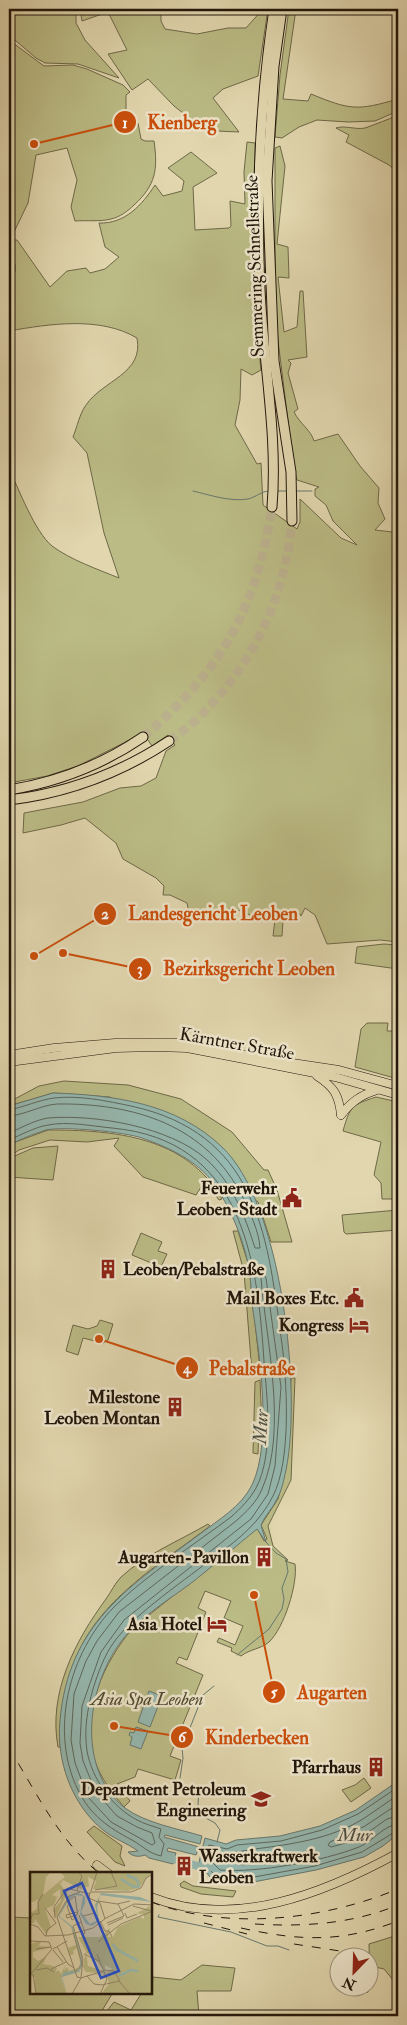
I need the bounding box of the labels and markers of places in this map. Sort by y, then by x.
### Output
callout: Kienberg [112,105,227,139]
callout: Landesgericht Leoben [93,897,308,931]
callout: Bezirksgericht Leoben [127,952,345,986]
place label: Feuerwehr Leoben-Stadt [177,1177,277,1221]
public building icon: Feuerwehr Leoben-Stadt [281,1187,303,1209]
building icon: Leoben/Pebalstraße [97,1258,119,1280]
place label: Leoben/Pebalstraße [123,1258,265,1281]
place label: Mail Boxes Etc. [225,1287,339,1310]
public building icon: Mail Boxes Etc. [343,1287,365,1309]
place label: Kongress [278,1314,344,1337]
hotel icon: Kongress [348,1314,370,1336]
callout: Pebalstraße [174,1351,306,1385]
place label: Milestone Leoben Montan [44,1386,161,1430]
building icon: Milestone Leoben Montan [164,1396,186,1418]
place label: Augarten-Pavillon [117,1546,250,1569]
building icon: Augarten-Pavillon [253,1546,275,1568]
place label: Asia Hotel [126,1613,202,1636]
hotel icon: Asia Hotel [206,1613,228,1635]
callout: Augarten [262,1675,377,1709]
callout: Kinderbecken [170,1720,319,1754]
place label: Pfarrhaus [292,1756,361,1779]
building icon: Pfarrhaus [365,1756,387,1778]
place label: Department Petroleum Engineering [81,1778,247,1822]
school or university icon: Department Petroleum Engineering [250,1788,272,1810]
place label: Wasserkraftwerk Leoben [198,1845,318,1889]
building icon: Wasserkraftwerk Leoben [173,1855,195,1877]

